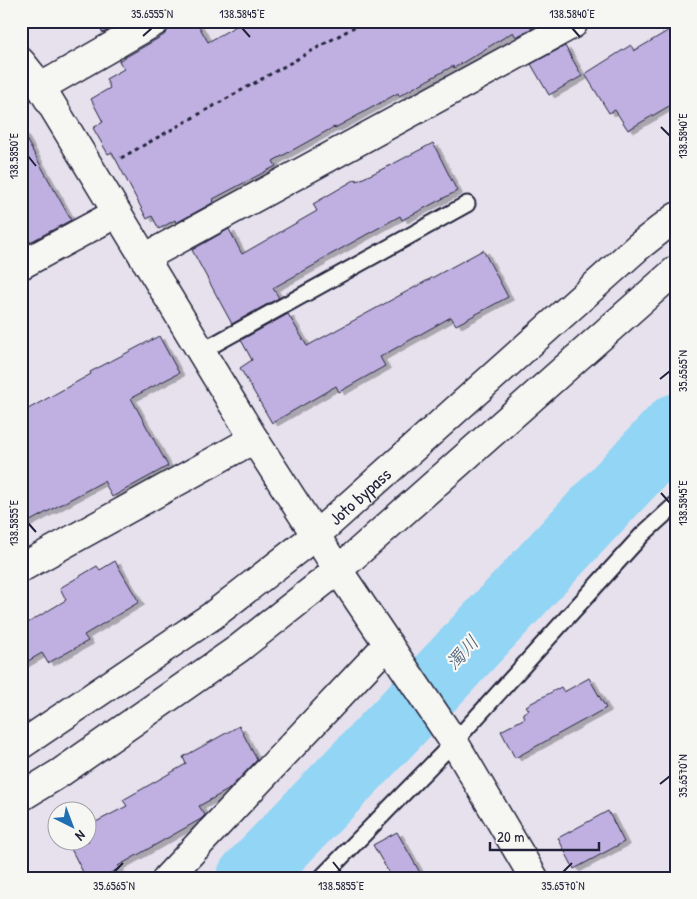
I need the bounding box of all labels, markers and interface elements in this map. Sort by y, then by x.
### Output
text: 35.6555°N [131,5,173,22]
text: 138.5845°E [219,5,265,22]
text: 138.5840°E [549,5,596,22]
text: 138.5840°E [674,112,691,159]
text: 138.5850°E [5,132,22,179]
text: 35.6565°N [674,350,691,392]
street label: Joto bypass [323,461,396,530]
text: 138.5845°E [674,480,691,526]
text: 138.5855°E [5,499,22,546]
water label: 濁川 [440,629,484,675]
text: 35.6570°N [674,754,691,798]
north arrow [48,802,98,852]
scale bar [490,819,598,851]
text: N [72,826,90,846]
text: 20 m [497,826,524,847]
text: 35.6565°N [93,877,135,894]
text: 138.5855°E [318,877,365,894]
text: 35.6570°N [541,877,585,894]

